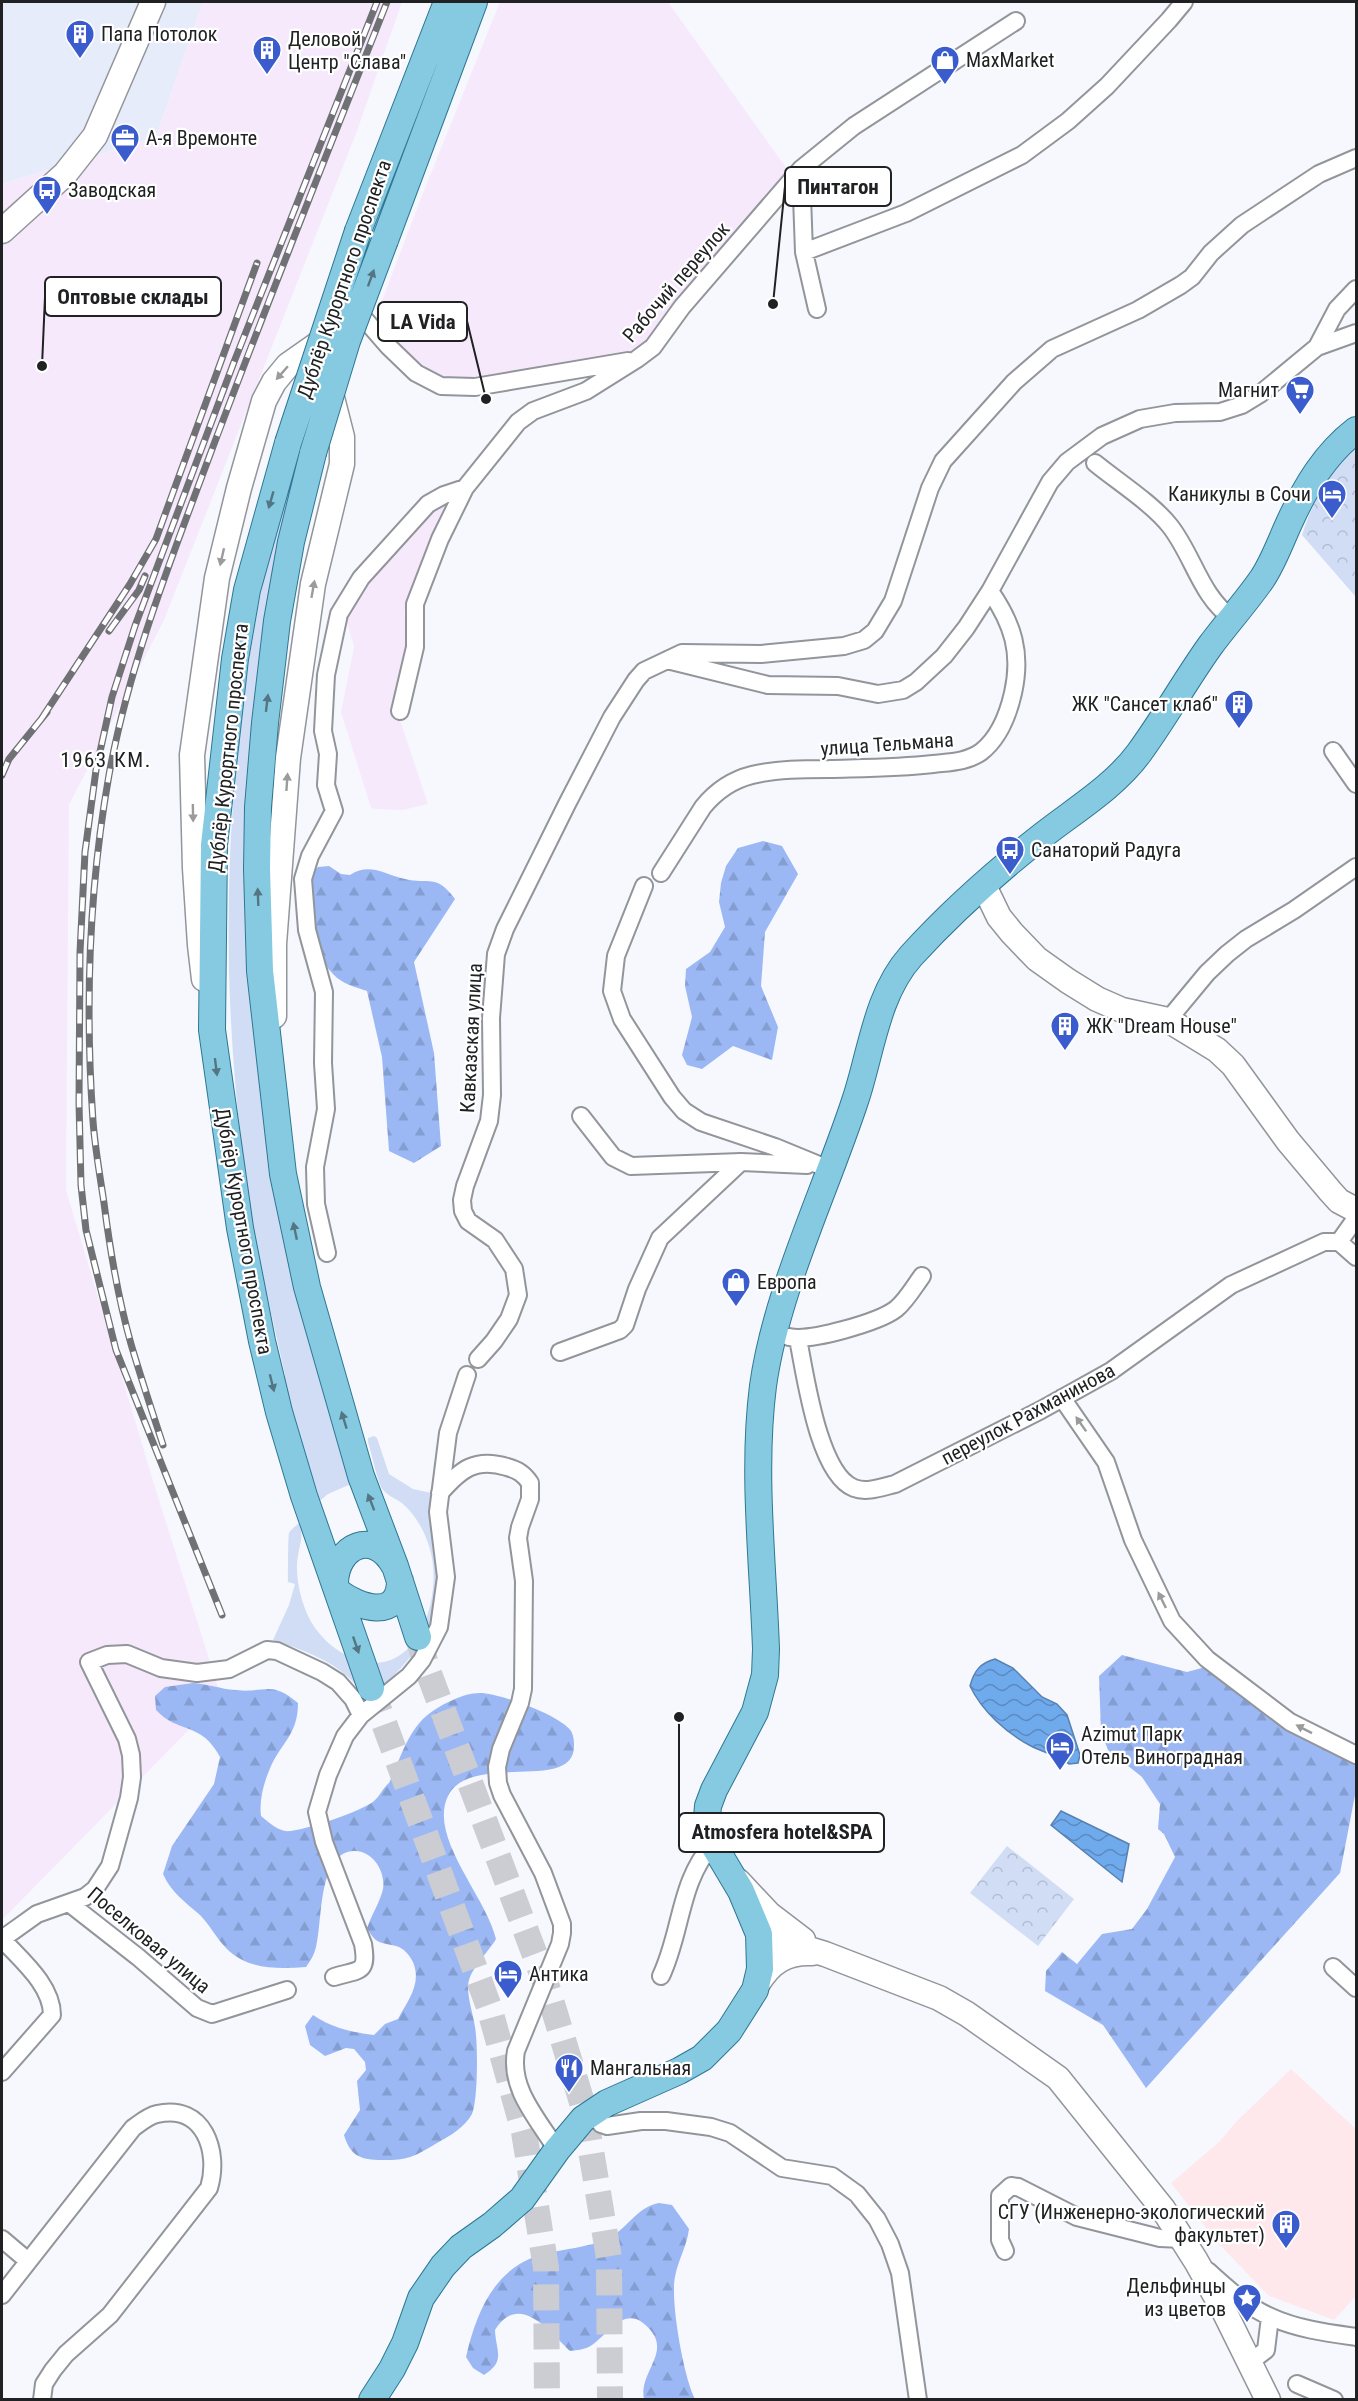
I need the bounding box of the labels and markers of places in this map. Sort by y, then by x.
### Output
building icon: Папа Потолок [64,18,96,60]
place label: Папа Потолок [101,22,218,46]
place label: Деловой Центр "Слава" [288,27,406,74]
building icon: Деловой Центр "Слава" [251,34,283,76]
shop icon: MaxMarket [929,44,961,86]
place label: MaxMarket [966,48,1054,72]
office icon: А-я Времонте [109,122,141,164]
place label: А-я Времонте [146,126,257,150]
callout: Пинтагон [785,167,891,206]
bus stop icon: Заводская [31,174,63,216]
place label: Заводская [68,178,156,202]
callout: Оптовые склады [45,277,221,316]
callout: LA Vida [378,302,467,341]
supermarket icon: Магнит [1284,374,1316,416]
place label: Магнит [1218,378,1279,402]
hotel icon: Каникулы в Сочи [1316,478,1348,520]
place label: Каникулы в Сочи [1168,482,1311,506]
building icon: ЖК "Сансет клаб" [1223,688,1255,730]
place label: ЖК "Сансет клаб" [1072,692,1218,716]
bus stop icon: Санаторий Радуга [994,834,1026,876]
place label: Санаторий Радуга [1031,838,1181,862]
building icon: ЖК "Dream House" [1049,1010,1081,1052]
place label: ЖК "Dream House" [1086,1014,1237,1038]
shop icon: Европа [720,1266,752,1308]
place label: Европа [757,1270,817,1294]
place label: Azimut Парк Отель Виноградная [1081,1722,1243,1769]
hotel icon: Azimut Парк Отель Виноградная [1044,1730,1076,1772]
callout: Atmosfera hotel&SPA [679,1813,884,1852]
hotel icon: Антика [492,1958,524,2000]
place label: Антика [529,1962,589,1986]
restaurant icon: Мангальная [553,2052,585,2094]
place label: Мангальная [590,2056,691,2080]
place label: СГУ (Инженерно-экологический факультет) [998,2200,1265,2247]
building icon: СГУ (Инженерно-экологический факультет) [1270,2208,1302,2250]
place label: Дельфинцы из цветов [1127,2274,1226,2321]
place icon: Дельфинцы из цветов [1231,2282,1263,2324]

